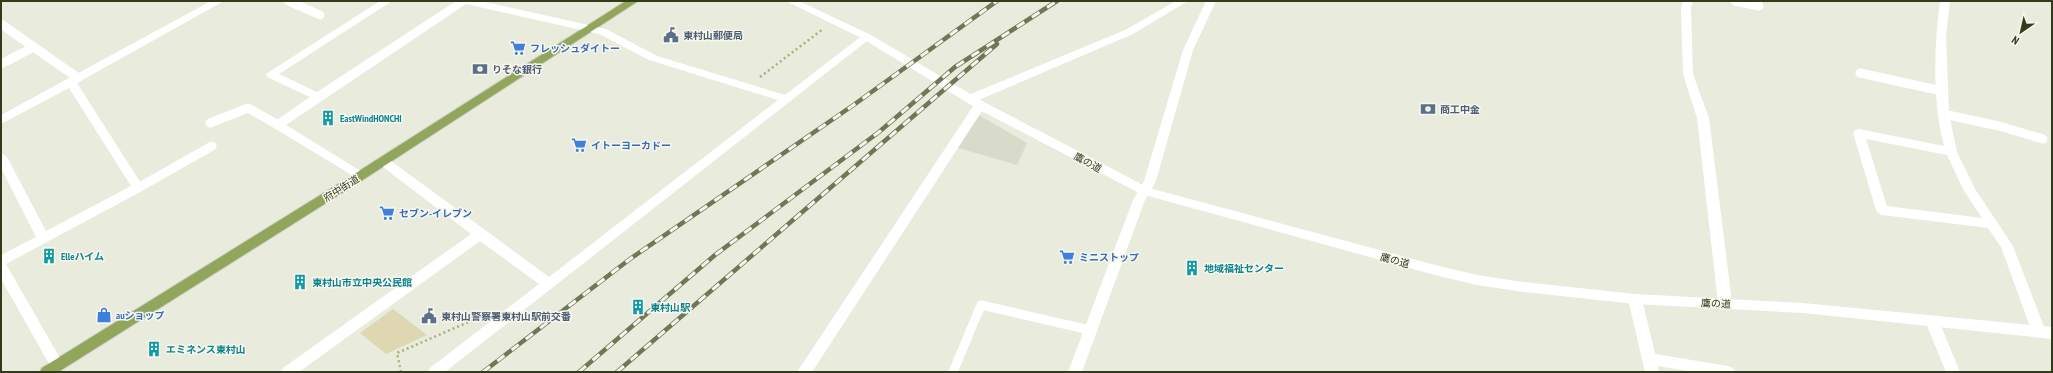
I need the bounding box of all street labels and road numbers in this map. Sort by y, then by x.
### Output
street label: 鷹の道 [1071,150,1104,175]
street label: 府中街道 [321,172,362,205]
street label: 鷹の道 [1379,250,1411,271]
street label: 鷹の道 [1701,296,1731,311]

